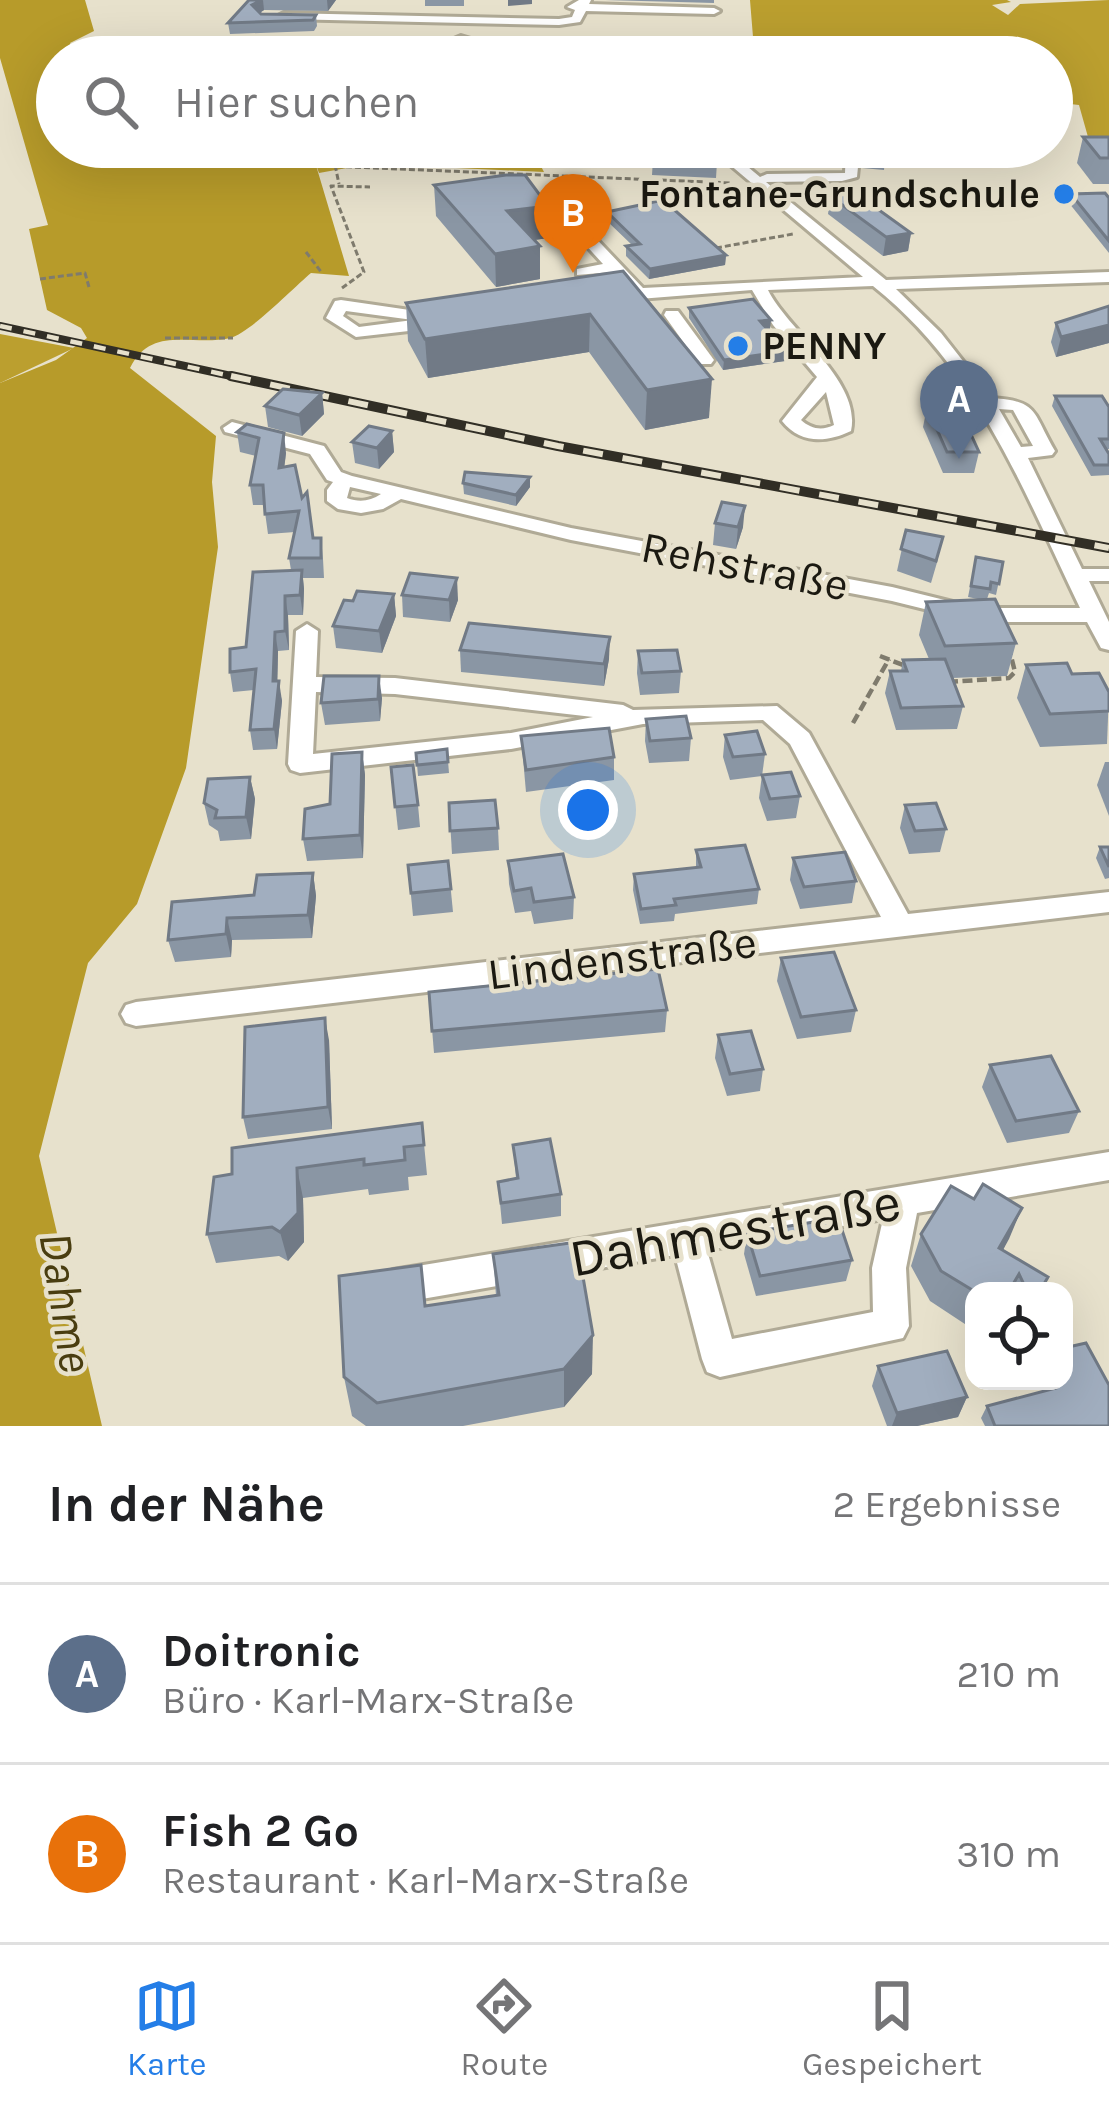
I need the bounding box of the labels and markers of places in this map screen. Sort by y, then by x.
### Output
place label: Fontane-Grundschule [639,171,1040,217]
pin: B [534,174,612,273]
marker: Fontane-Grundschule [1051,181,1077,207]
place label: PENNY [762,323,886,369]
marker: PENNY [725,333,751,359]
pin: A [920,360,998,459]

